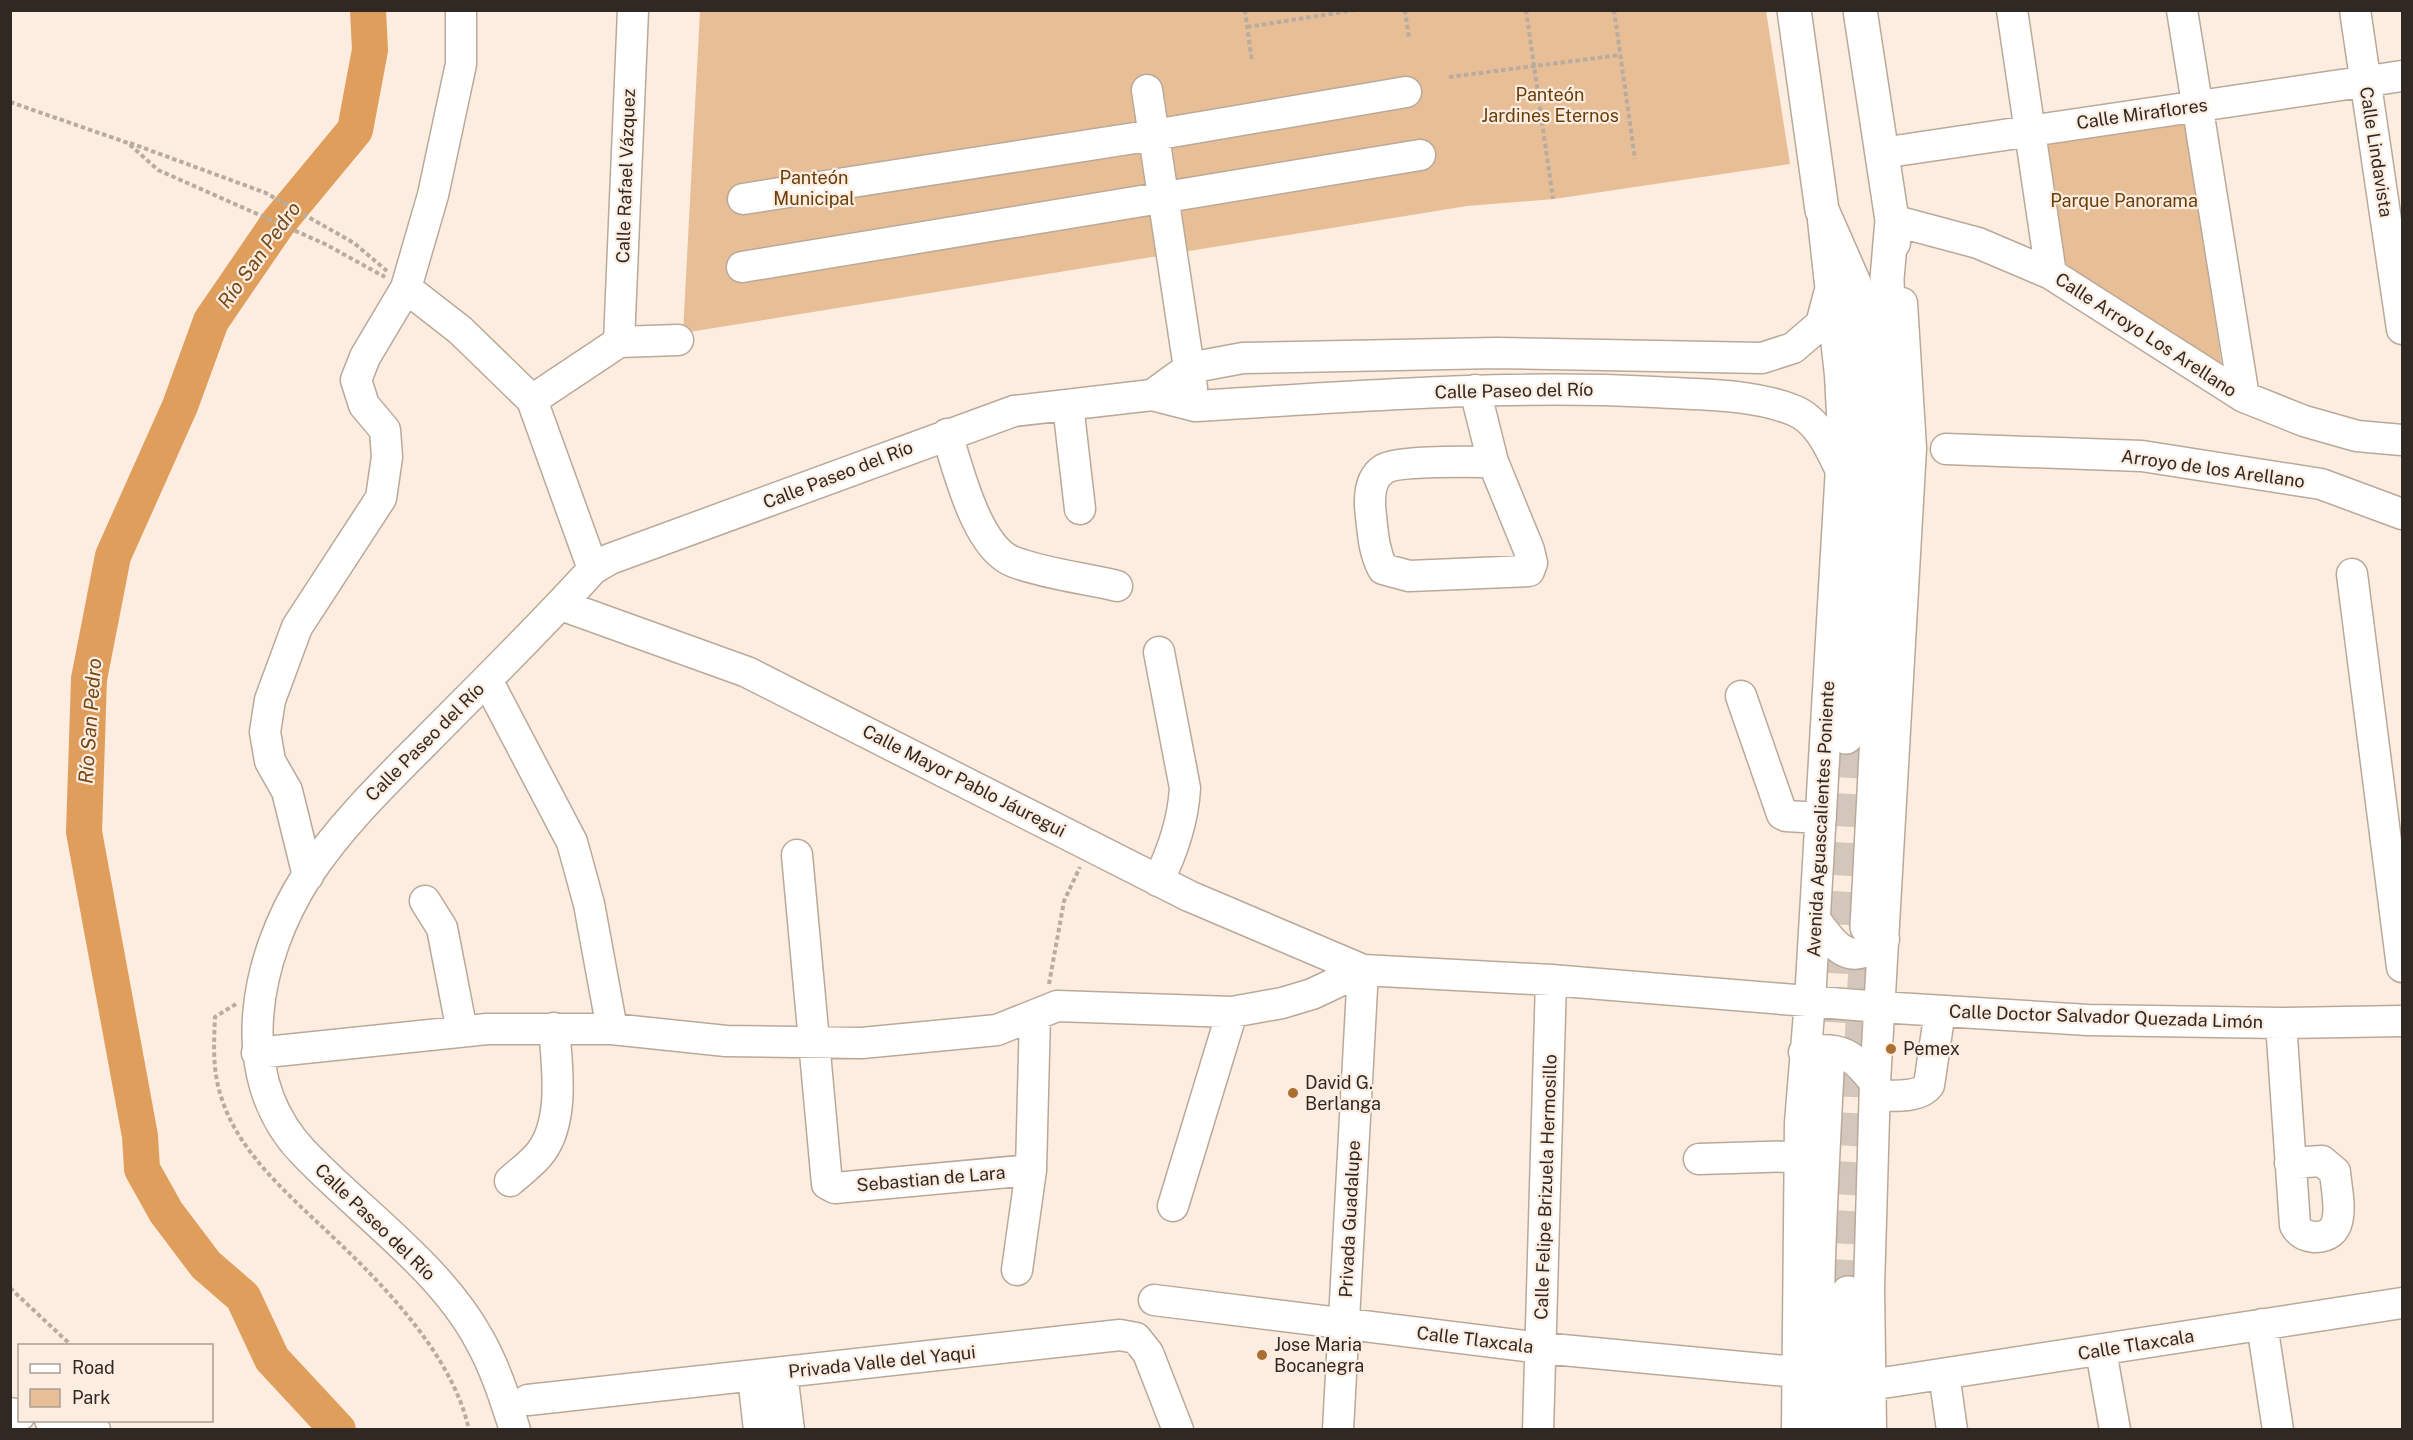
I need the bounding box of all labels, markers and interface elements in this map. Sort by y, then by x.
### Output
park label: Panteón Jardines Eternos [1481,84,1619,126]
street label: Calle Lindavista [2356,85,2397,219]
street label: Calle Rafael Vázquez [612,88,639,264]
street label: Calle Miraflores [2075,94,2209,133]
park label: Panteón Municipal [773,167,855,209]
park label: Parque Panorama [2050,190,2198,211]
water label: Río San Pedro [212,197,306,313]
street label: Calle Arroyo Los Arellano [2052,268,2241,401]
street label: Calle Paseo del Río [1434,379,1594,402]
street label: Calle Paseo del Río [760,436,916,513]
street label: Arroyo de los Arellano [2120,445,2306,492]
water label: Río San Pedro [74,657,106,785]
street label: Calle Paseo del Río [361,678,488,805]
street label: Avenida Aguascalientes Poniente [1803,680,1838,958]
street label: Calle Mayor Pablo Jáuregui [859,720,1069,841]
street label: Calle Doctor Salvador Quezada Limón [1949,1001,2263,1032]
place label: Pemex [1903,1038,1960,1059]
marker: Pemex [1884,1042,1898,1056]
street label: Calle Felipe Brizuela Hermosillo [1530,1054,1561,1320]
place label: David G. Berlanga [1305,1072,1381,1114]
marker: David G. Berlanga [1286,1086,1300,1100]
street label: Privada Guadalupe [1335,1140,1364,1298]
street label: Calle Paseo del Río [311,1159,440,1284]
street label: Sebastian de Lara [856,1162,1006,1195]
street label: Calle Tlaxcala [1416,1322,1535,1357]
street label: Calle Tlaxcala [2076,1325,2196,1364]
place label: Jose Maria Bocanegra [1274,1334,1364,1376]
street label: Privada Valle del Yaqui [787,1341,977,1382]
legend [18,1344,213,1422]
marker: Jose Maria Bocanegra [1255,1348,1269,1362]
text: Road [72,1357,115,1378]
text: Park [72,1387,110,1408]

